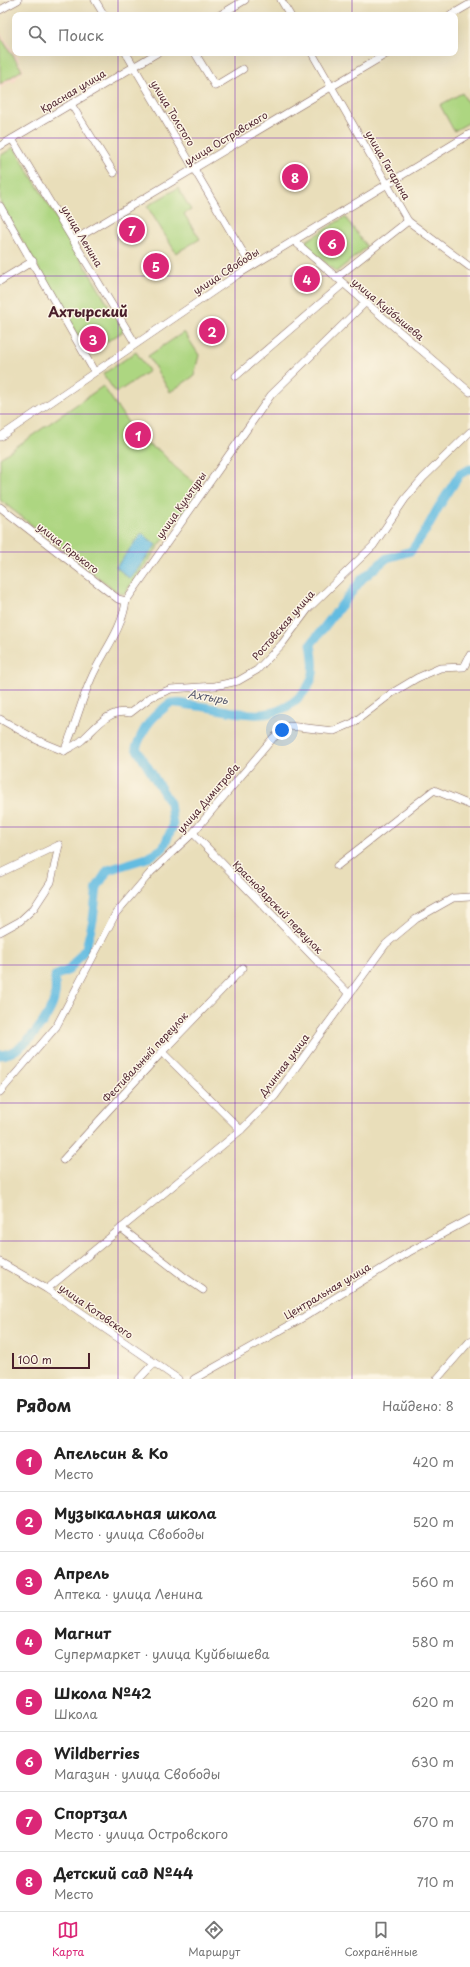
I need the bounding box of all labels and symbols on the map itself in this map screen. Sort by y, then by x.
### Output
street label: Красная улица [37,65,109,116]
street label: улица Толстого [148,77,199,149]
street label: улица Островского [181,107,270,168]
street label: улица Гагарина [362,127,415,203]
pin: 8 [282,162,308,192]
street label: улица Ленина [58,202,107,270]
pin: 7 [119,215,145,245]
pin: 6 [319,228,345,258]
street label: улица Свободы [190,244,262,298]
pin: 5 [143,251,169,281]
pin: 4 [294,264,320,294]
street label: улица Куйбышева [349,274,428,344]
district label: Ахтырский [48,301,128,322]
pin: 2 [199,316,225,346]
pin: 3 [80,324,106,354]
pin: 1 [125,420,151,450]
street label: улица Культуры [152,468,210,542]
street label: улица Горького [34,519,103,577]
street label: Ростовская улица [248,586,318,663]
water label: Ахтырь [187,685,231,709]
your location [272,720,292,740]
street label: улица Димитрова [173,759,243,836]
street label: Краснодарский переулок [229,857,327,957]
street label: Фестивальный переулок [98,1008,192,1106]
street label: Длинная улица [254,1029,313,1100]
street label: Центральная улица [281,1258,373,1322]
street label: улица Котовского [56,1279,137,1342]
scale bar [12,1351,90,1370]

